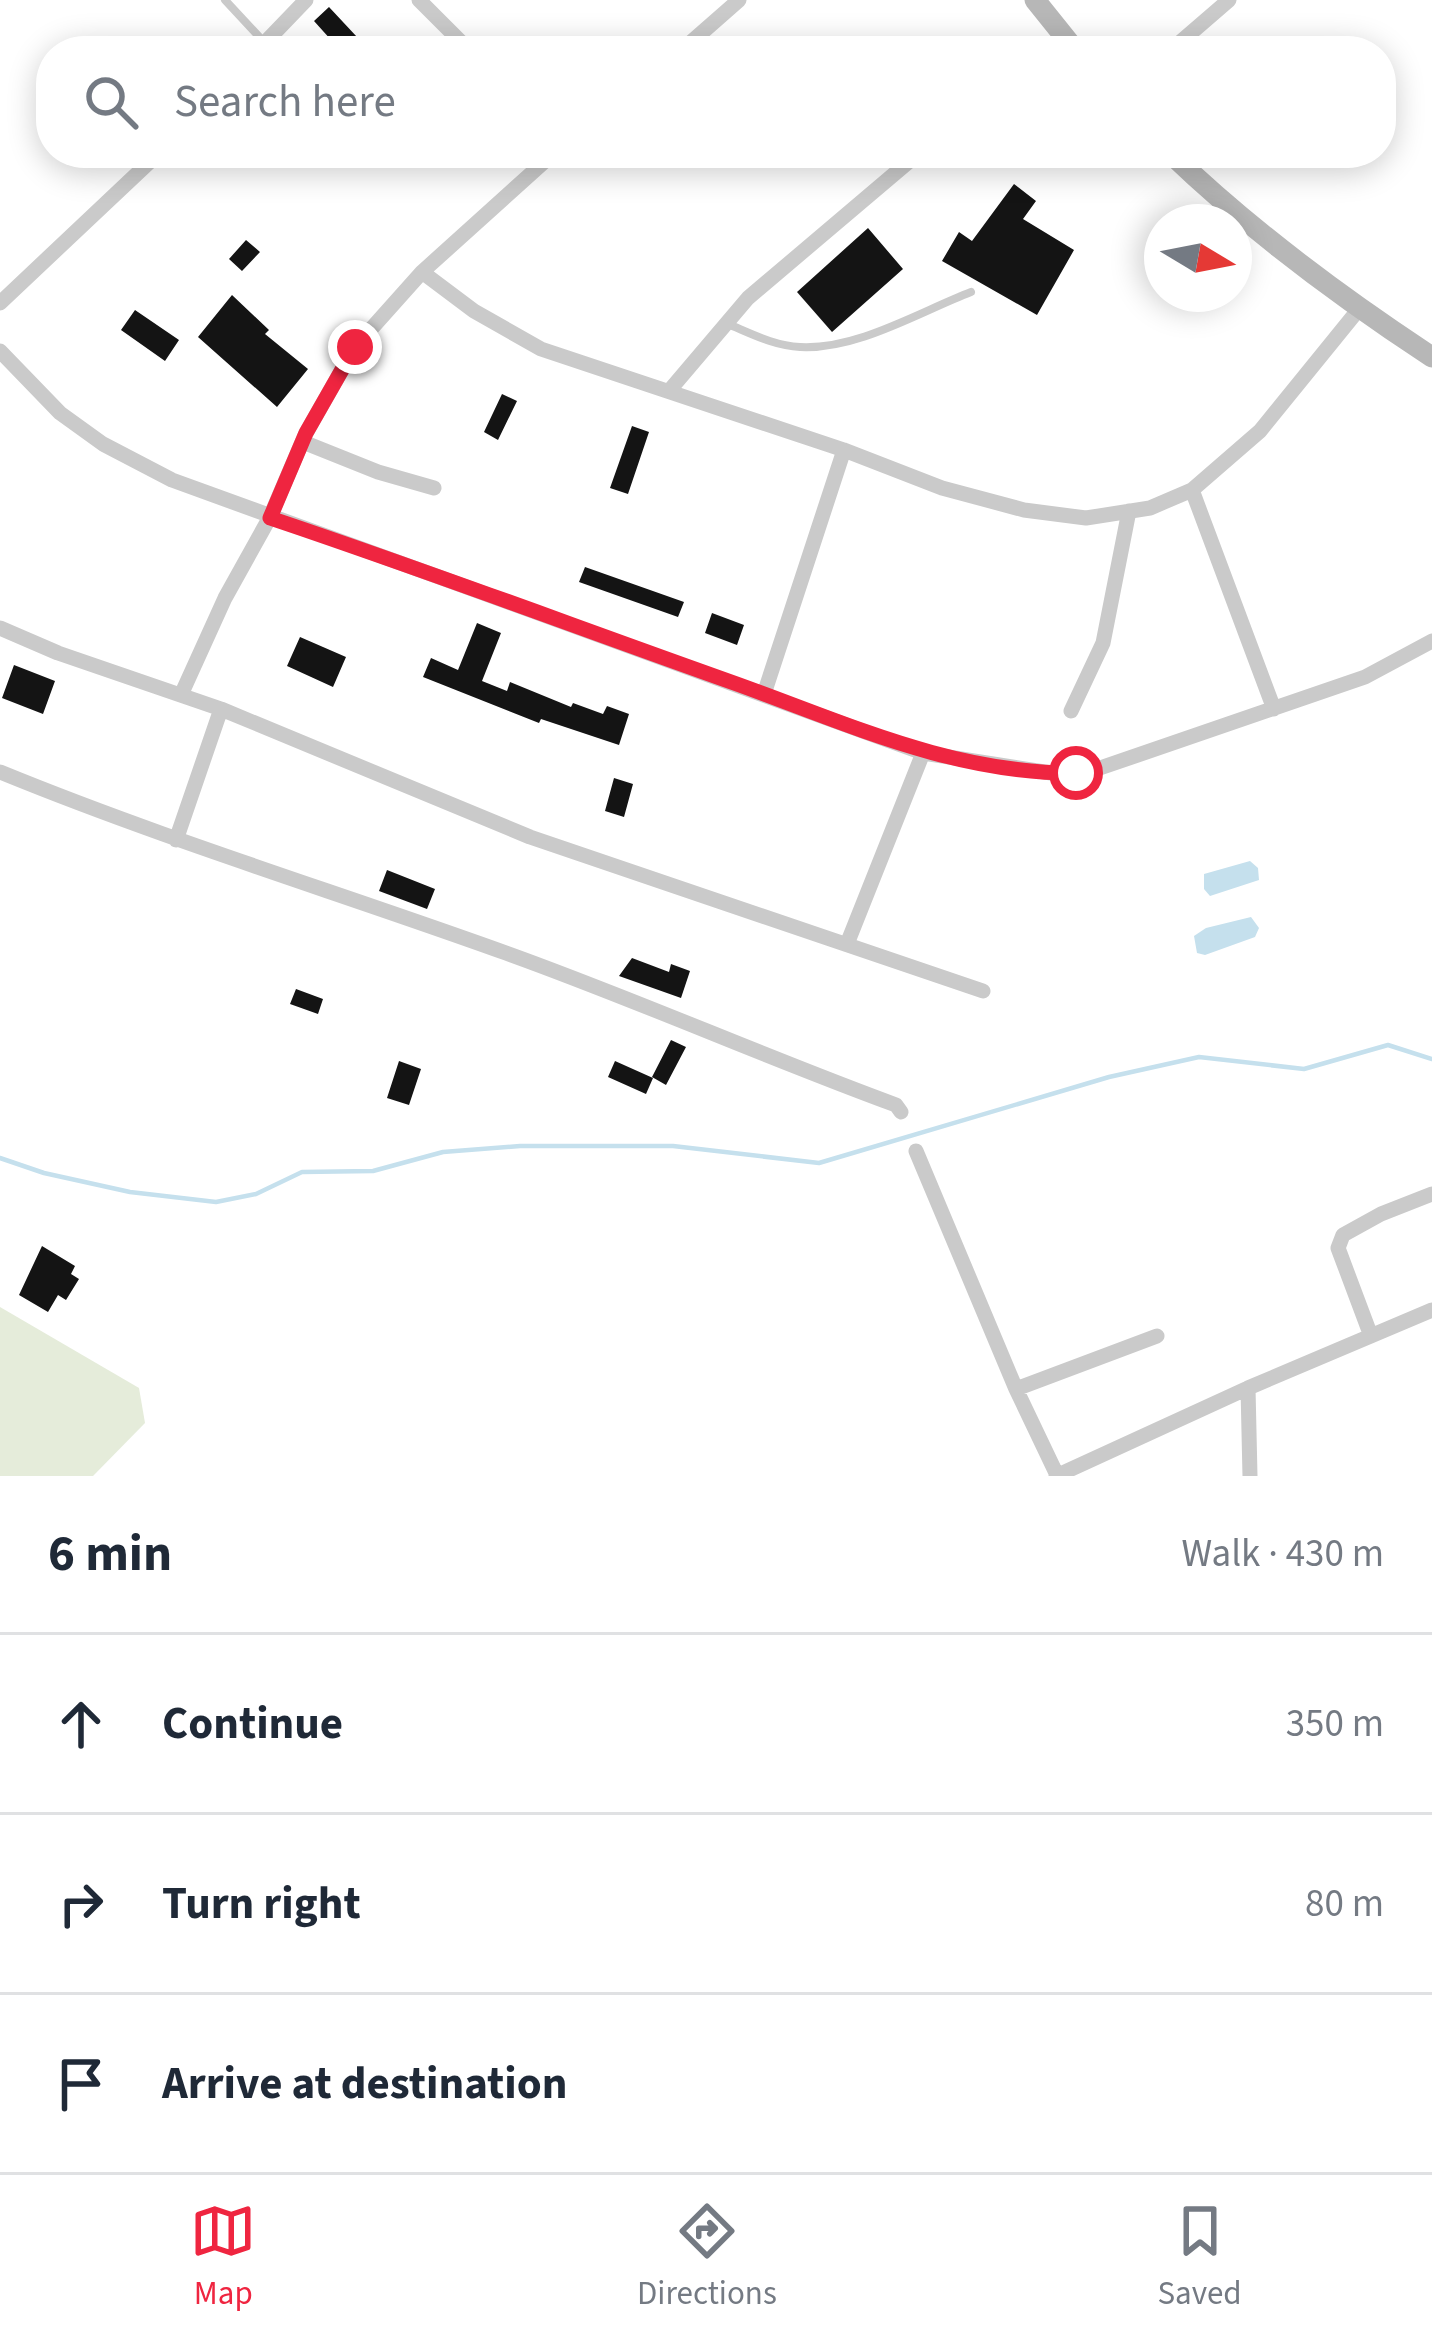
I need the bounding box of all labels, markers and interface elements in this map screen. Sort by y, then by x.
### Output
search box [36,36,1396,168]
icon: search [78,69,144,135]
text: Search here [174,70,396,134]
north arrow [1144,204,1252,312]
route end [328,320,382,374]
route start [1049,746,1103,800]
text: 6 min [48,1518,172,1590]
text: Walk · 430 m [1181,1526,1384,1582]
icon: ahead [48,1691,114,1757]
text: Continue [162,1692,343,1756]
text: 350 m [1286,1696,1384,1752]
icon: right [48,1871,114,1937]
text: Turn right [162,1872,361,1936]
text: 80 m [1305,1876,1384,1932]
icon: arrive [48,2051,114,2117]
text: Arrive at destination [162,2052,567,2116]
tab: Map [190,2198,256,2317]
tab: Directions [637,2198,777,2317]
tab: Saved [1157,2198,1242,2317]

